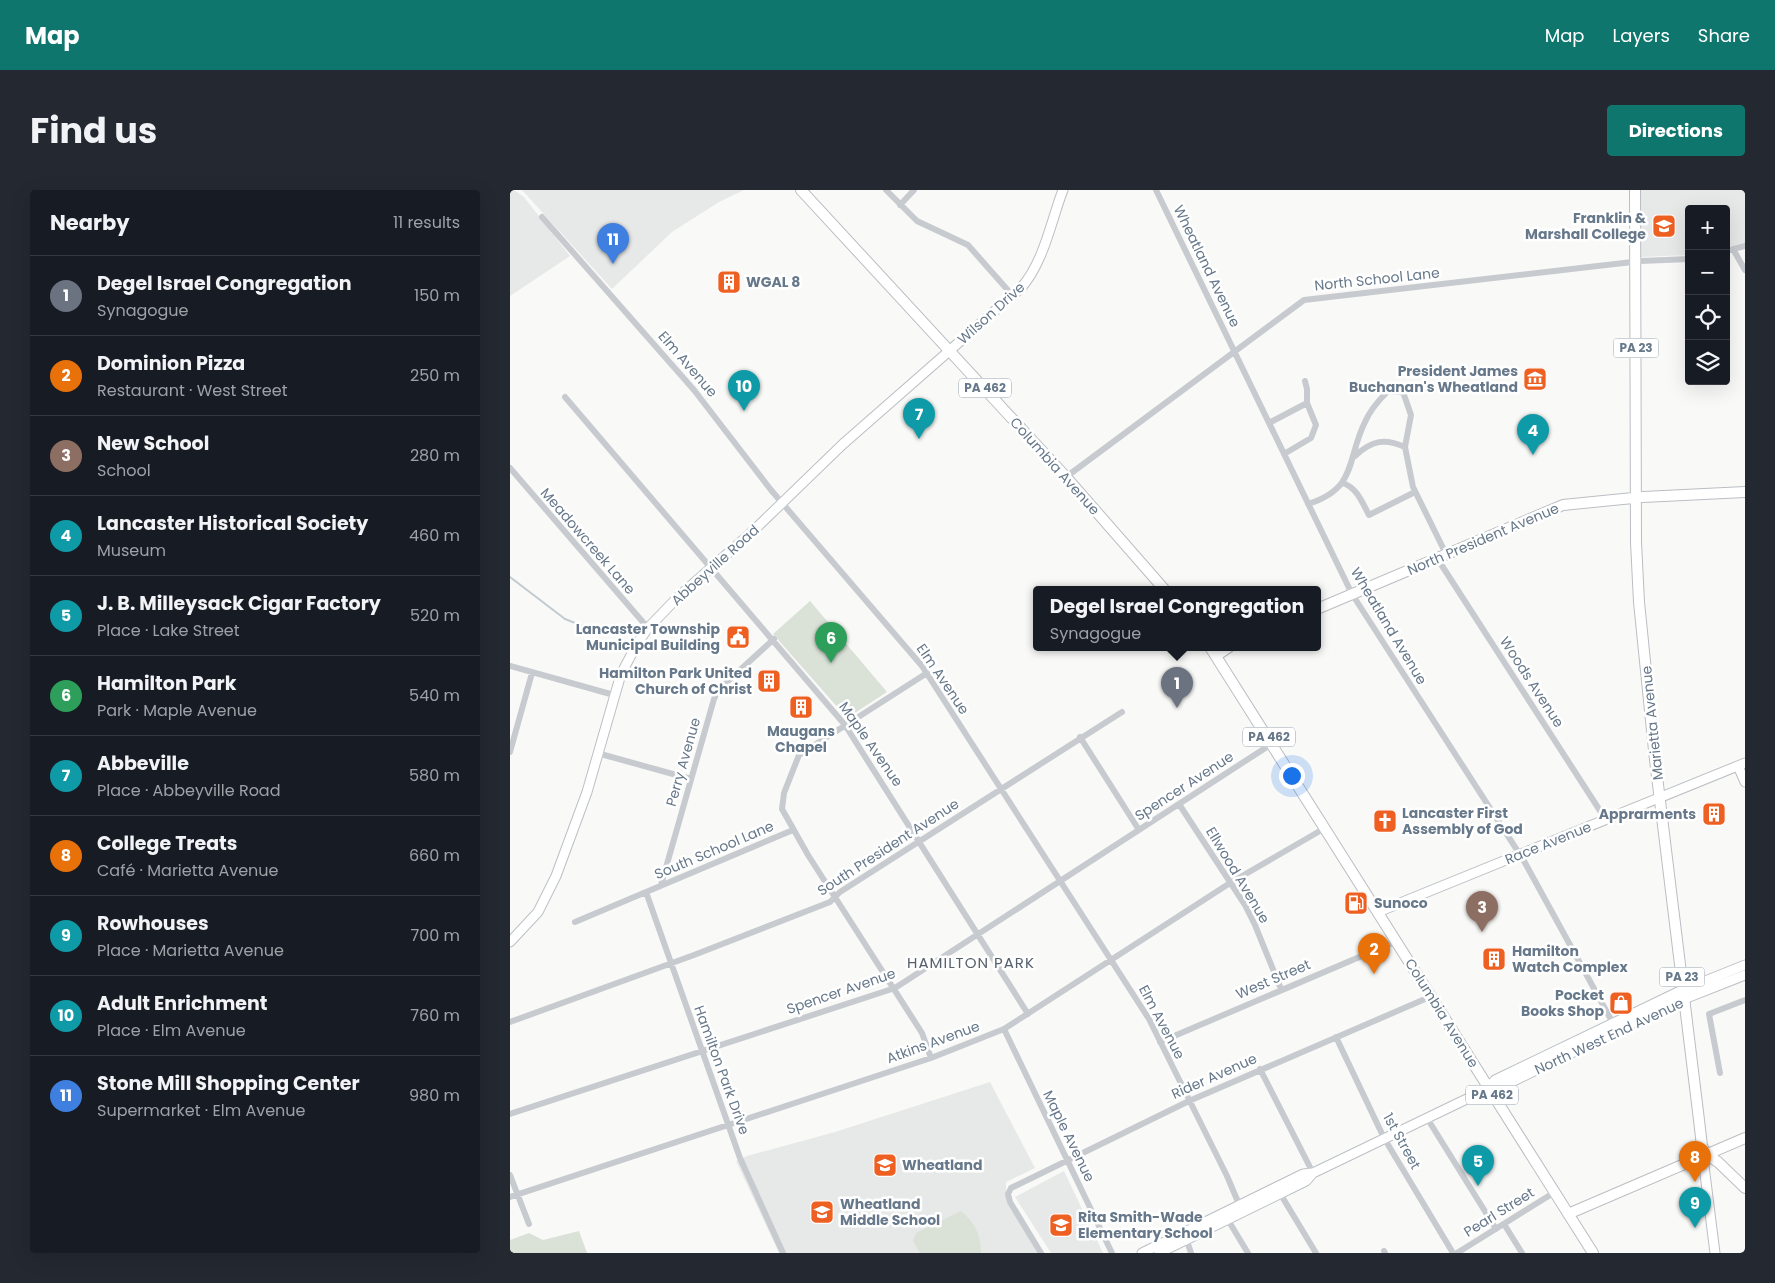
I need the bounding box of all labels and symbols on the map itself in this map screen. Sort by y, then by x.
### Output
street label: Wheatland Avenue [1169,202,1245,331]
place label: Franklin & Marshall College [1525,208,1647,244]
school or university icon: Franklin & Marshall College [1651,213,1677,239]
pin: 11 [597,223,629,264]
street label: North School Lane [1313,262,1441,296]
building icon: WGAL 8 [716,269,742,295]
place label: WGAL 8 [746,272,800,292]
street label: Wilson Drive [953,277,1029,349]
street label: Elm Avenue [654,327,722,401]
road number: PA 23 [1614,338,1658,358]
place label: President James Buchanan's Wheatland [1349,361,1518,397]
museum icon: President James Buchanan's Wheatland [1522,366,1548,392]
pin: 10 [728,370,760,411]
road number: PA 462 [959,378,1011,398]
pin: 7 [903,398,935,439]
street label: Columbia Avenue [1006,413,1105,519]
pin: 4 [1517,414,1549,455]
street label: Meadowcreek Lane [536,483,640,599]
street label: North President Avenue [1404,498,1562,580]
street label: Abbeyville Road [667,520,763,610]
street label: Wheatland Avenue [1346,564,1432,689]
place label: Lancaster Township Municipal Building [576,619,720,655]
pin: 6 [815,622,847,663]
public building icon: Lancaster Township Municipal Building [725,624,751,650]
street label: Woods Avenue [1495,633,1569,732]
street label: Elm Avenue [912,640,974,719]
place label: Hamilton Park United Church of Christ [599,663,752,699]
street label: Marietta Avenue [1636,665,1668,781]
pin: 1 [1161,667,1193,708]
building icon: Hamilton Park United Church of Christ [756,668,782,694]
building icon: Maugans Chapel [788,694,814,720]
street label: Maple Avenue [834,698,908,791]
street label: Perry Avenue [661,715,705,809]
place label: Maugans Chapel [767,721,835,757]
road number: PA 462 [1243,728,1295,746]
street label: Spencer Avenue [1131,746,1238,825]
your location [1279,763,1305,789]
street label: South President Avenue [813,793,963,900]
building icon: Apprarments [1701,801,1727,827]
place label: Lancaster First Assembly of God [1402,803,1523,839]
place label: Apprarments [1599,804,1696,824]
church icon: Lancaster First Assembly of God [1372,808,1398,834]
street label: South School Lane [651,816,777,884]
street label: Race Avenue [1502,816,1594,869]
street label: Ellwood Avenue [1201,823,1275,927]
fuel station icon: Sunoco [1343,890,1369,916]
pin: 3 [1466,891,1498,932]
place label: Sunoco [1374,893,1428,913]
pin: 2 [1358,933,1390,974]
place label: Hamilton Watch Complex [1512,941,1628,977]
building icon: Hamilton Watch Complex [1481,946,1507,972]
district label: HAMILTON PARK [907,952,1035,973]
street label: West Street [1233,954,1313,1004]
street label: Columbia Avenue [1400,955,1484,1072]
street label: Spencer Avenue [784,963,898,1019]
road number: PA 23 [1660,968,1704,986]
street label: Elm Avenue [1134,981,1190,1063]
place label: Pocket Books Shop [1521,985,1604,1021]
shop icon: Pocket Books Shop [1608,990,1634,1016]
street label: North West End Avenue [1531,993,1687,1079]
street label: Hamilton Park Drive [689,1003,755,1138]
street label: Atkins Avenue [884,1016,983,1068]
street label: Rider Avenue [1168,1048,1260,1104]
road number: PA 462 [1466,1086,1518,1104]
street label: Maple Avenue [1038,1087,1100,1185]
street label: 1st Street [1378,1109,1426,1173]
pin: 8 [1679,1141,1711,1182]
pin: 5 [1462,1145,1494,1186]
school or university icon: Wheatland [872,1152,898,1178]
place label: Wheatland [902,1155,983,1175]
street label: Pearl Street [1460,1182,1538,1242]
pin: 9 [1679,1187,1711,1228]
place label: Wheatland Middle School [840,1194,940,1230]
school or university icon: Wheatland Middle School [809,1199,835,1225]
place label: Rita Smith-Wade Elementary School [1078,1207,1213,1243]
school or university icon: Rita Smith-Wade Elementary School [1048,1212,1074,1238]

